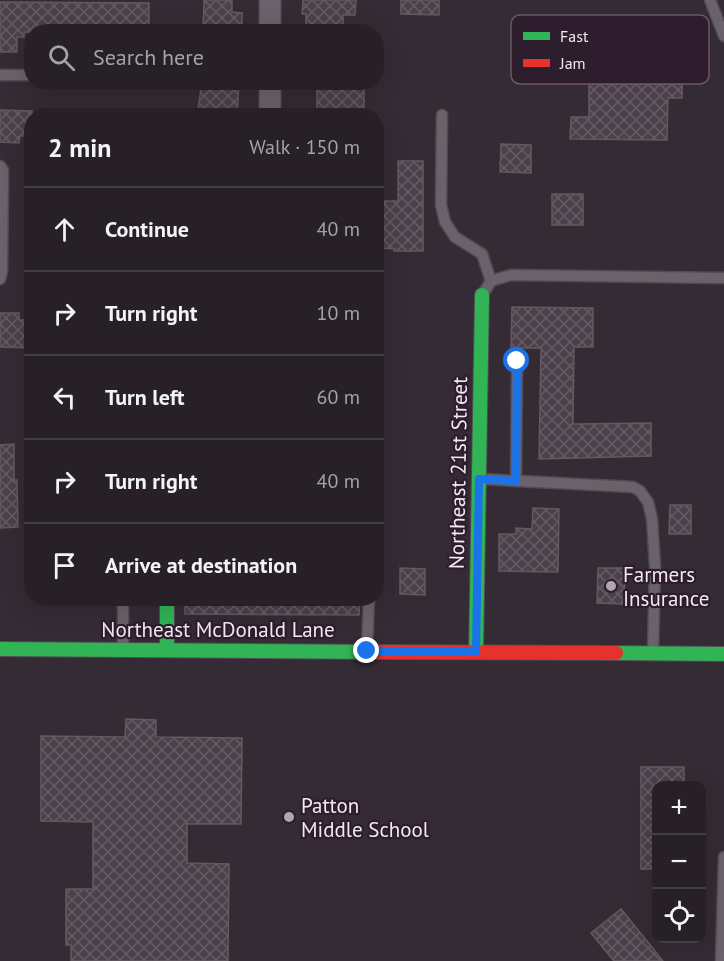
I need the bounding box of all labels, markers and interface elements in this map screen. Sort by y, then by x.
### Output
legend [511,15,709,84]
search box [24,24,384,90]
text: Fast [560,26,589,46]
icon: search [45,41,78,74]
text: Search here [93,43,204,71]
text: Jam [559,53,586,73]
text: 2 min [48,131,111,164]
text: Walk · 150 m [249,134,360,160]
icon: ahead [48,213,81,246]
text: Continue [105,215,189,243]
text: 40 m [317,216,360,242]
icon: right [48,297,81,330]
text: Turn right [105,299,197,327]
text: 10 m [317,300,360,326]
route start [503,347,529,373]
street label: Northeast 21st Street [443,377,473,569]
icon: left [48,381,81,414]
text: Turn left [105,383,185,411]
text: 60 m [317,384,360,410]
icon: right [48,465,81,498]
text: Turn right [105,467,197,495]
text: 40 m [317,468,360,494]
icon: arrive [48,549,81,582]
text: Arrive at destination [105,551,297,579]
place label: Farmers Insurance [623,561,709,612]
marker: Farmers Insurance [604,579,618,593]
street label: Northeast McDonald Lane [101,616,335,643]
route end [353,637,379,663]
map controls [652,781,706,943]
button: + [652,781,706,835]
place label: Patton Middle School [301,792,429,843]
marker: Patton Middle School [282,810,296,824]
button: − [652,835,706,889]
button: locate [652,889,706,943]

